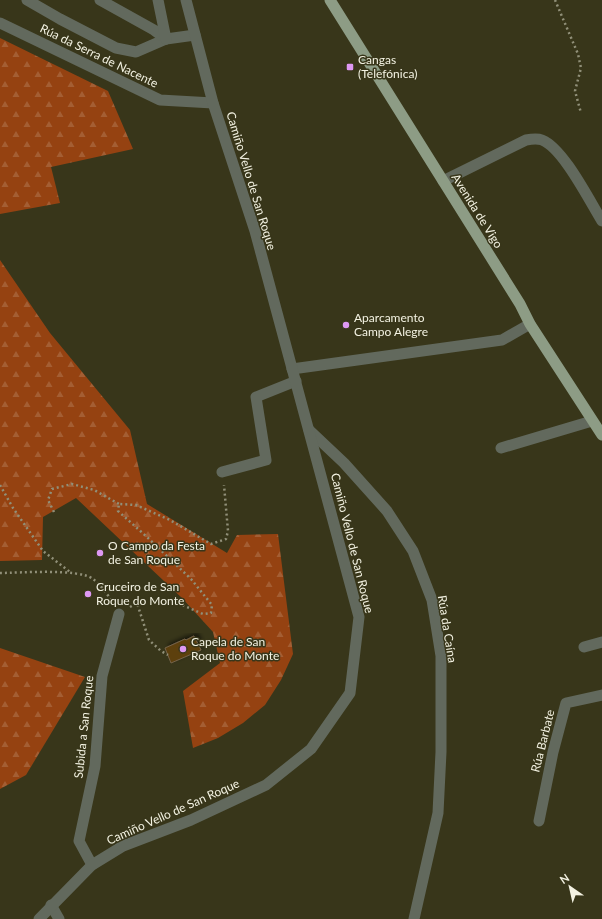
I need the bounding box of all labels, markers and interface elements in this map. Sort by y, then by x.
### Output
street label: Rúa da Serra de Nacente [38,20,161,91]
place label: Cangas (Telefónica) [358,52,417,81]
marker: Cangas (Telefónica) [345,62,355,72]
street label: Camiño Vello de San Roque [223,110,280,252]
street label: Avenida de Vigo [449,171,506,251]
place label: Aparcamento Campo Alegre [354,310,428,339]
marker: Aparcamento Campo Alegre [341,320,351,330]
street label: Camiño Vello de San Roque [328,471,377,615]
place label: O Campo da Festa de San Roque [108,538,205,567]
marker: O Campo da Festa de San Roque [95,548,105,558]
place label: Cruceiro de San Roque do Monte [96,579,184,608]
marker: Cruceiro de San Roque do Monte [83,589,93,599]
street label: Rúa da Caína [435,594,460,664]
place label: Capela de San Roque do Monte [191,634,279,663]
marker: Capela de San Roque do Monte [178,644,188,654]
street label: Subida a San Roque [71,675,96,779]
street label: Rúa Barbate [527,708,558,774]
street label: Camiño Vello de San Roque [104,775,242,848]
north arrow [550,867,590,907]
text: N [557,871,571,886]

